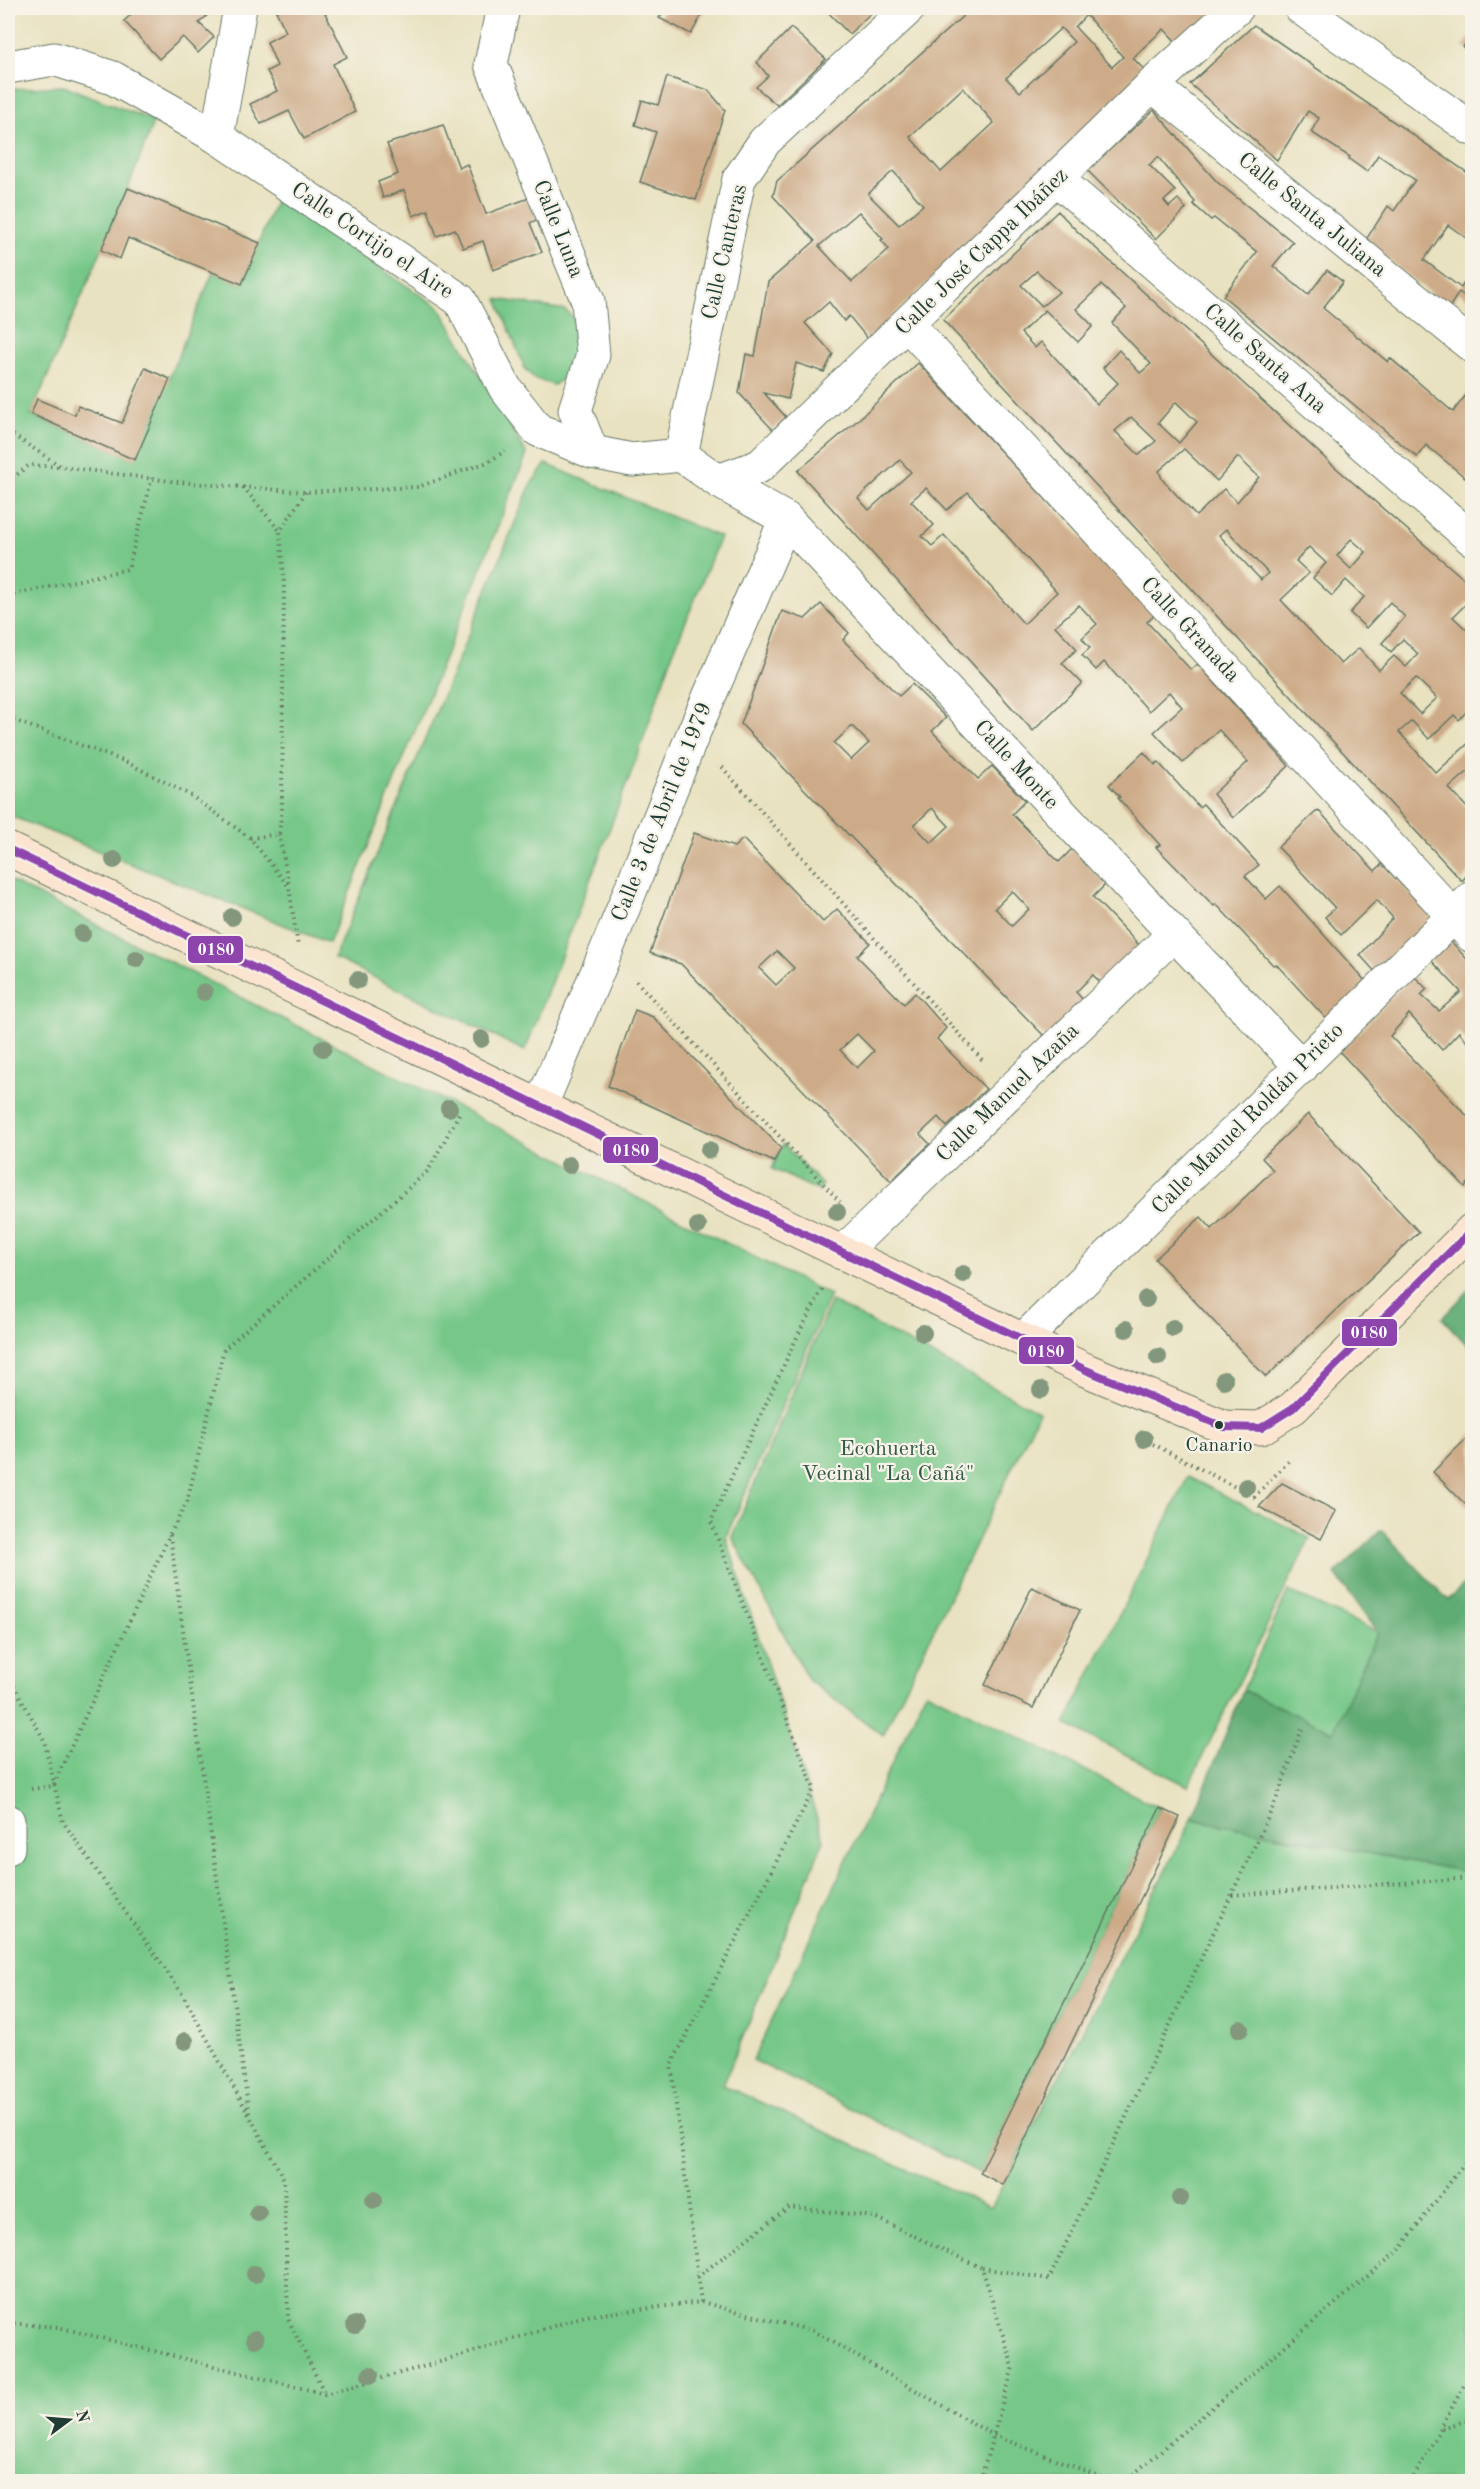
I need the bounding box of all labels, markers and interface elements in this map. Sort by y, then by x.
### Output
street label: Calle Santa Juliana [1234,149,1391,282]
street label: Calle José Cappa Ibáñez [892,164,1072,340]
street label: Calle Luna [529,177,588,281]
street label: Calle Cortijo el Aire [287,179,457,303]
street label: Calle Canteras [699,182,751,322]
street label: Calle Santa Ana [1199,300,1331,418]
street label: Calle Granada [1136,573,1244,687]
street label: Calle 3 de Abril de 1979 [608,699,716,925]
street label: Calle Monte [969,716,1063,814]
line badge: 0180 [187,935,244,964]
text: 0180 [197,943,235,959]
street label: Calle Manuel Azaña [932,1019,1084,1167]
street label: Calle Manuel Roldán Prieto [1148,1019,1348,1219]
line badge: 0180 [602,1136,659,1164]
text: 0180 [612,1144,650,1160]
line badge: 0180 [1341,1318,1398,1347]
text: 0180 [1350,1326,1388,1342]
line badge: 0180 [1018,1336,1075,1365]
text: 0180 [1027,1345,1065,1361]
marker: Canario [1213,1419,1225,1431]
place label: Canario [1185,1436,1253,1456]
park label: Ecohuerta Vecinal "La Cañá" [802,1438,974,1485]
north arrow [39,2390,99,2450]
text: N [72,2408,91,2425]

